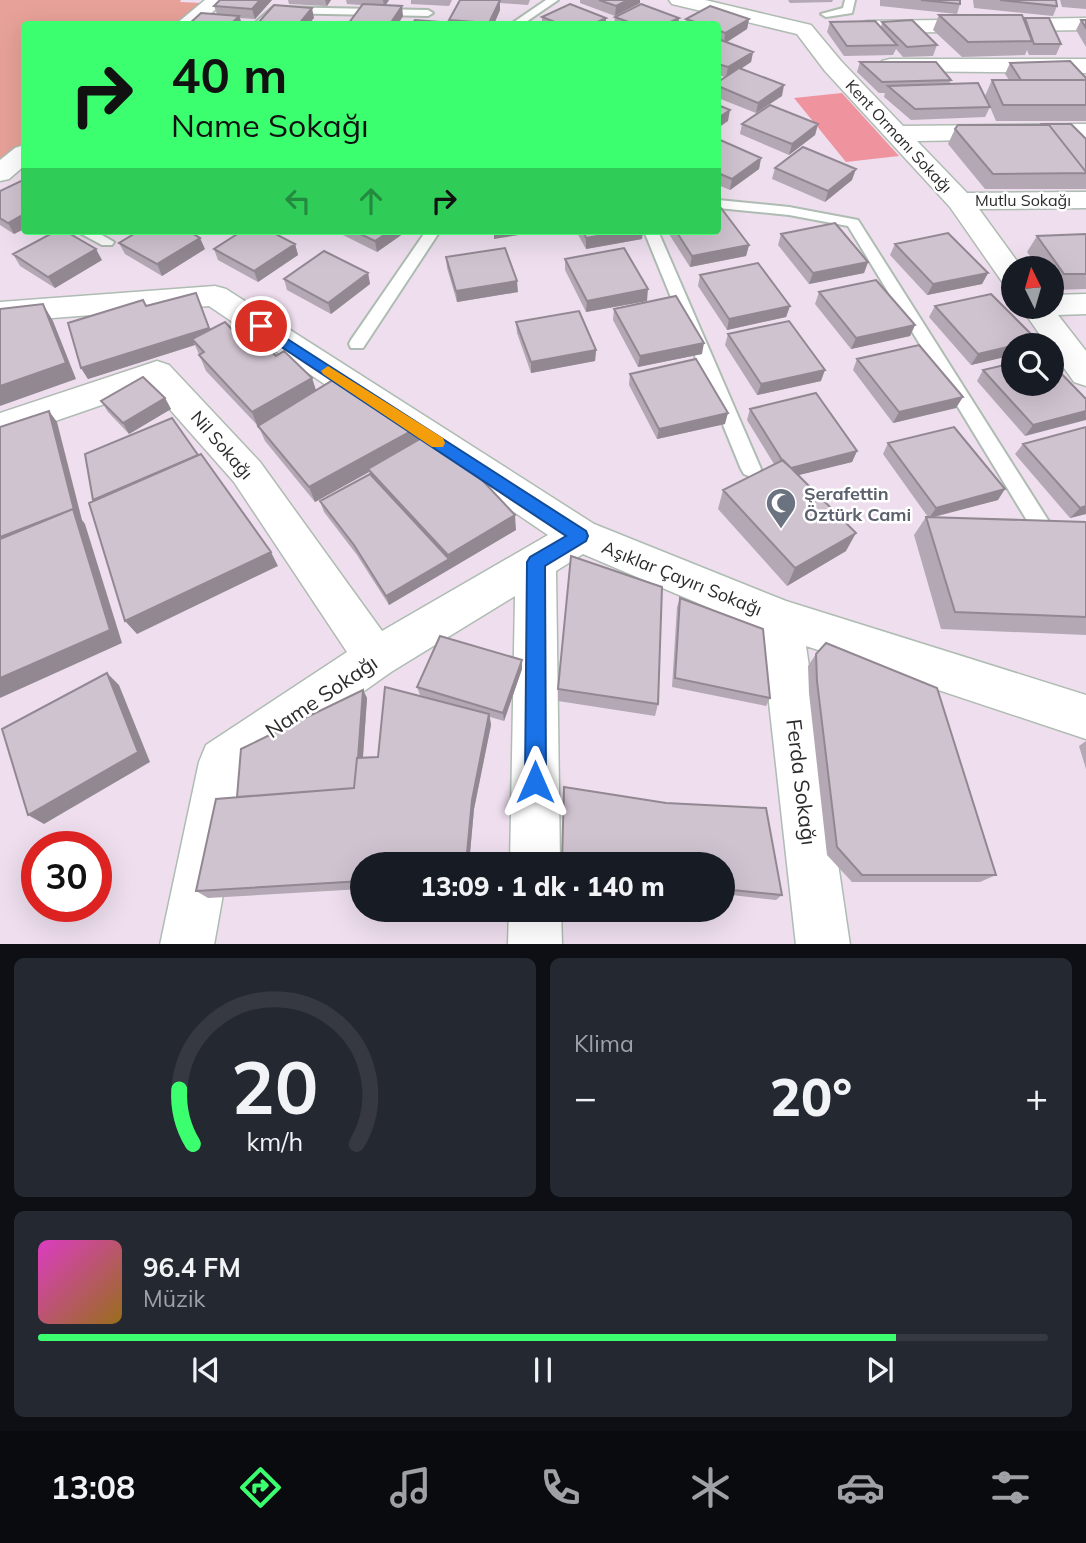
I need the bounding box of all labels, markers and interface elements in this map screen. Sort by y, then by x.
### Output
text: 40 m [171,44,287,105]
icon: right [56,49,147,140]
street label: Kent Ormanı Sokağı [841,75,957,197]
text: Name Sokağı [171,105,369,145]
icon: left [279,182,317,220]
icon: ahead [352,182,390,220]
icon: right [425,182,463,220]
street label: Mutlu Sokağı [975,190,1071,210]
north arrow [1001,256,1064,318]
map controls [1001,256,1064,396]
pin [231,296,291,356]
icon: arrive [242,307,280,345]
button: search [1001,333,1064,396]
street label: Nil Sokağı [186,406,258,484]
place label: Şerafettin Öztürk Cami [804,482,911,526]
mosque icon: Şerafettin Öztürk Cami [764,486,798,530]
street label: Aşıklar Çayırı Sokağı [599,535,765,621]
street label: Name Sokağı [260,649,382,743]
street label: Ferda Sokağı [781,717,823,847]
position arrow [498,745,572,819]
speed limit sign: 30 [21,831,112,922]
text: 13:09 · 1 dk · 140 m [420,870,665,903]
text: Klima [574,1029,634,1058]
text: 20 [231,1041,319,1132]
text: 20° [770,1064,852,1129]
text: − [574,1073,597,1121]
text: + [1025,1073,1048,1121]
text: km/h [247,1125,303,1156]
text: 96.4 FM [143,1251,241,1284]
text: Müzik [143,1284,205,1313]
icon: previous [187,1351,225,1389]
icon: pause [524,1351,562,1389]
icon: next [861,1351,899,1389]
icon: directions [236,1463,285,1512]
icon: music [386,1463,435,1512]
icon: phone [536,1463,585,1512]
icon: climate [686,1463,735,1512]
icon: car [836,1463,885,1512]
icon: filters [986,1463,1035,1512]
text: 13:08 [51,1467,135,1507]

